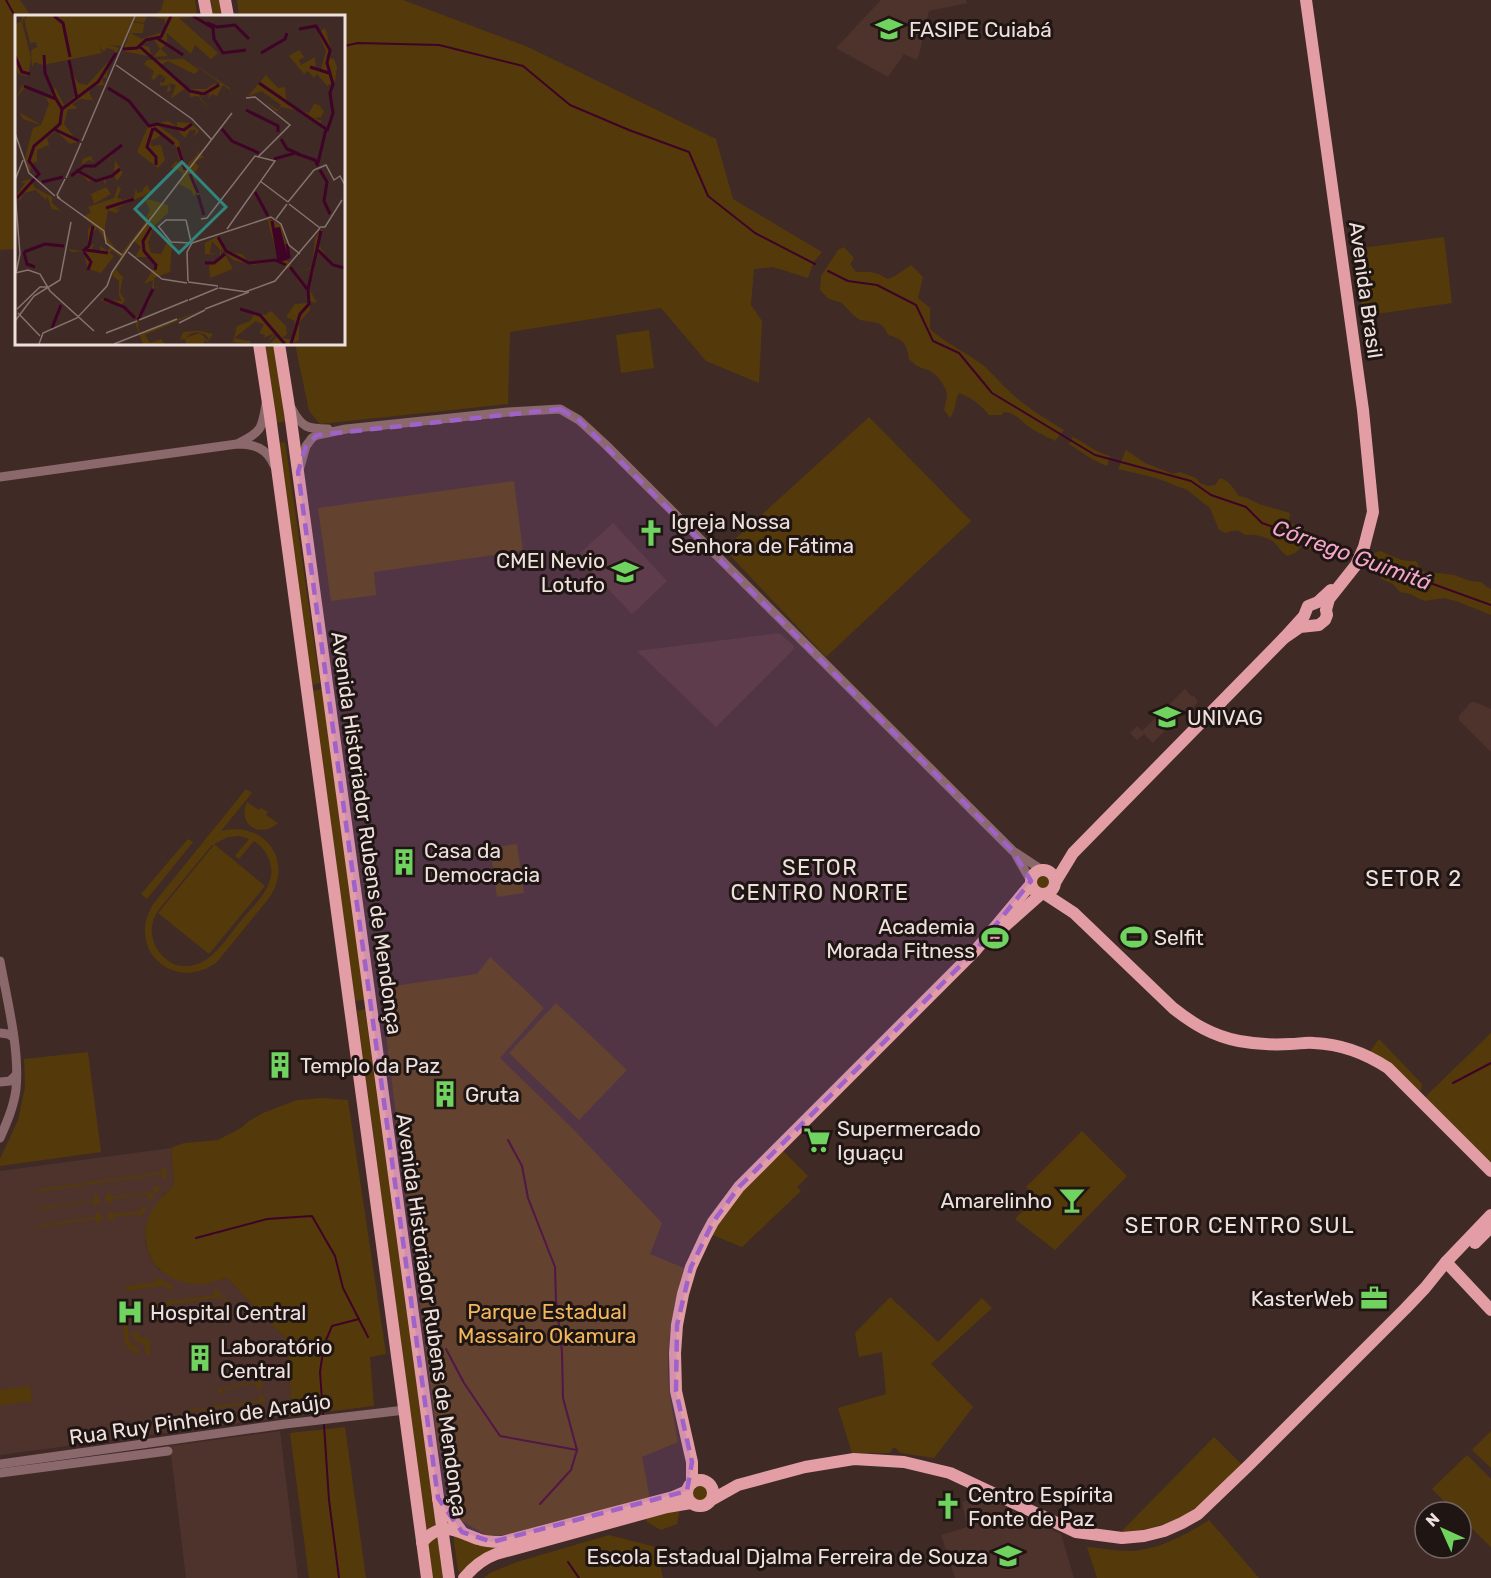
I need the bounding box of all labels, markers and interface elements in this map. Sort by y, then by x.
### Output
school or university icon: FASIPE Cuiabá [874,14,904,44]
inset map [15,15,345,345]
place label: FASIPE Cuiabá [909,17,1052,42]
street label: Avenida Brasil [1344,220,1388,360]
place label: Igreja Nossa Senhora de Fátima [671,509,854,558]
water label: Córrego Guimitá [1269,514,1435,596]
church icon: Igreja Nossa Senhora de Fátima [636,518,666,548]
place label: CMEI Nevio Lotufo [496,548,605,597]
school or university icon: CMEI Nevio Lotufo [610,557,640,587]
street label: Avenida Historiador Rubens de Mendonça [326,630,408,1036]
school or university icon: UNIVAG [1152,702,1182,732]
place label: UNIVAG [1187,705,1263,730]
place label: Casa da Democracia [424,838,540,887]
building icon: Casa da Democracia [389,847,419,877]
district label: SETOR CENTRO NORTE [730,854,910,906]
district label: SETOR 2 [1365,865,1463,892]
place label: Academia Morada Fitness [826,914,975,963]
sports icon: Selfit [1119,922,1149,952]
sports icon: Academia Morada Fitness [980,923,1010,953]
place label: Selfit [1154,925,1204,950]
building icon: Templo da Paz [265,1050,295,1080]
place label: Templo da Paz [300,1053,440,1078]
building icon: Gruta [430,1079,460,1109]
place label: Gruta [465,1082,520,1107]
street label: Avenida Historiador Rubens de Mendonça [391,1112,473,1518]
place label: Supermercado Iguaçu [837,1116,981,1165]
supermarket icon: Supermercado Iguaçu [802,1125,832,1155]
bar icon: Amarelinho [1057,1185,1087,1215]
place label: Amarelinho [940,1188,1052,1213]
district label: SETOR CENTRO SUL [1125,1212,1355,1239]
office icon: KasterWeb [1359,1283,1389,1313]
place label: KasterWeb [1251,1286,1354,1311]
hospital icon: Hospital Central [115,1297,145,1327]
park label: Parque Estadual Massairo Okamura [458,1299,636,1348]
place label: Hospital Central [150,1300,306,1325]
place label: Laboratório Central [220,1334,333,1383]
building icon: Laboratório Central [185,1343,215,1373]
street label: Rua Ruy Pinheiro de Araújo [68,1388,332,1450]
place label: Centro Espírita Fonte de Paz [968,1482,1113,1531]
church icon: Centro Espírita Fonte de Paz [933,1491,963,1521]
north arrow [1413,1500,1473,1560]
text: N [1422,1509,1444,1531]
school or university icon: Escola Estadual Djalma Ferreira de Souza [993,1541,1023,1571]
place label: Escola Estadual Djalma Ferreira de Souza [587,1544,988,1569]

